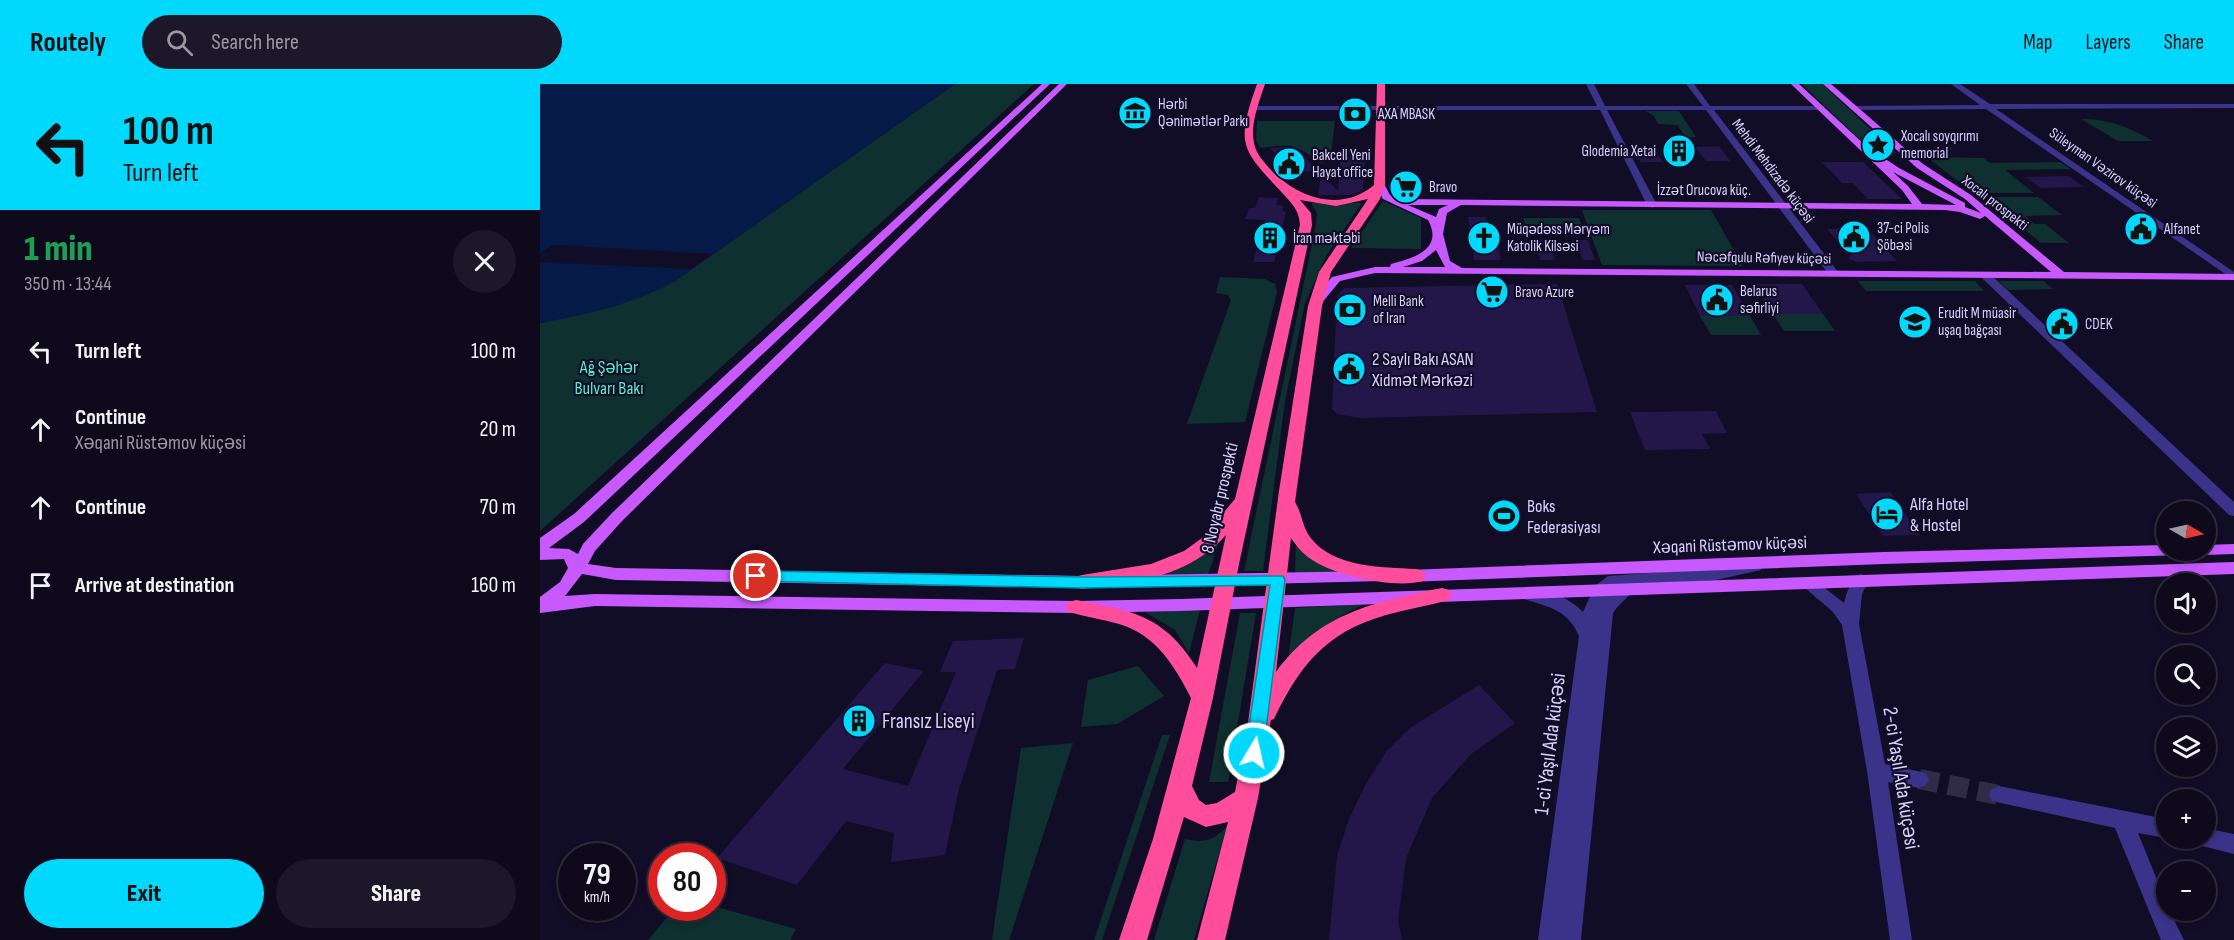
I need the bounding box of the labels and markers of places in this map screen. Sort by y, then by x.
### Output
museum icon: Hərbi Qənimətlər Parkı [1117,95,1153,131]
place label: Hərbi Qənimətlər Parkı [1158,95,1248,131]
bank icon: AXA MBASK [1337,96,1373,132]
place label: AXA MBASK [1377,105,1435,124]
place icon: Xocalı soyqırımı memorial [1860,127,1896,163]
place label: Xocalı soyqırımı memorial [1900,127,1978,163]
building icon: Glodemia Xetai [1661,133,1697,169]
place label: Glodemia Xetai [1582,142,1656,161]
public building icon: Bakcell Yeni Hayat office [1271,146,1307,182]
place label: Bakcell Yeni Hayat office [1312,146,1373,182]
supermarket icon: Bravo [1388,169,1424,205]
place label: Bravo [1429,178,1457,197]
public building icon: Alfanet [2123,211,2159,247]
public building icon: 37-ci Polis Şöbəsi [1836,219,1872,255]
place label: 37-ci Polis Şöbəsi [1877,219,1929,255]
building icon: İran məktəbi [1252,220,1288,256]
church icon: Müqədəss Məryəm Katolik Kilsəsi [1466,220,1502,256]
place label: Müqədəss Məryəm Katolik Kilsəsi [1507,220,1610,256]
place label: Alfanet [2163,220,2201,239]
place label: İran məktəbi [1293,229,1361,248]
supermarket icon: Bravo Azure [1474,274,1510,310]
public building icon: Belarus səfirliyi [1699,282,1735,318]
place label: Belarus səfirliyi [1740,282,1779,318]
place label: Bravo Azure [1515,283,1574,302]
bank icon: Melli Bank of Iran [1332,292,1368,328]
place label: Melli Bank of Iran [1373,292,1424,328]
school or university icon: Erudit M müasir uşaq bağçası [1897,304,1933,340]
place label: Erudit M müasir uşaq bağçası [1938,304,2017,340]
public building icon: CDEK [2044,306,2080,342]
place label: CDEK [2085,315,2113,334]
place label: 2 Saylı Bakı ASAN Xidmət Mərkəzi [1371,349,1474,391]
public building icon: 2 Saylı Bakı ASAN Xidmət Mərkəzi [1331,351,1367,387]
place label: Alfa Hotel & Hostel [1909,494,1969,536]
place label: Boks Federasiyası [1527,496,1601,538]
hotel icon: Alfa Hotel & Hostel [1869,496,1905,532]
sports icon: Boks Federasiyası [1486,498,1522,534]
pin [730,550,781,601]
building icon: Fransız Liseyi [841,703,877,739]
place label: Fransız Liseyi [882,709,975,734]

